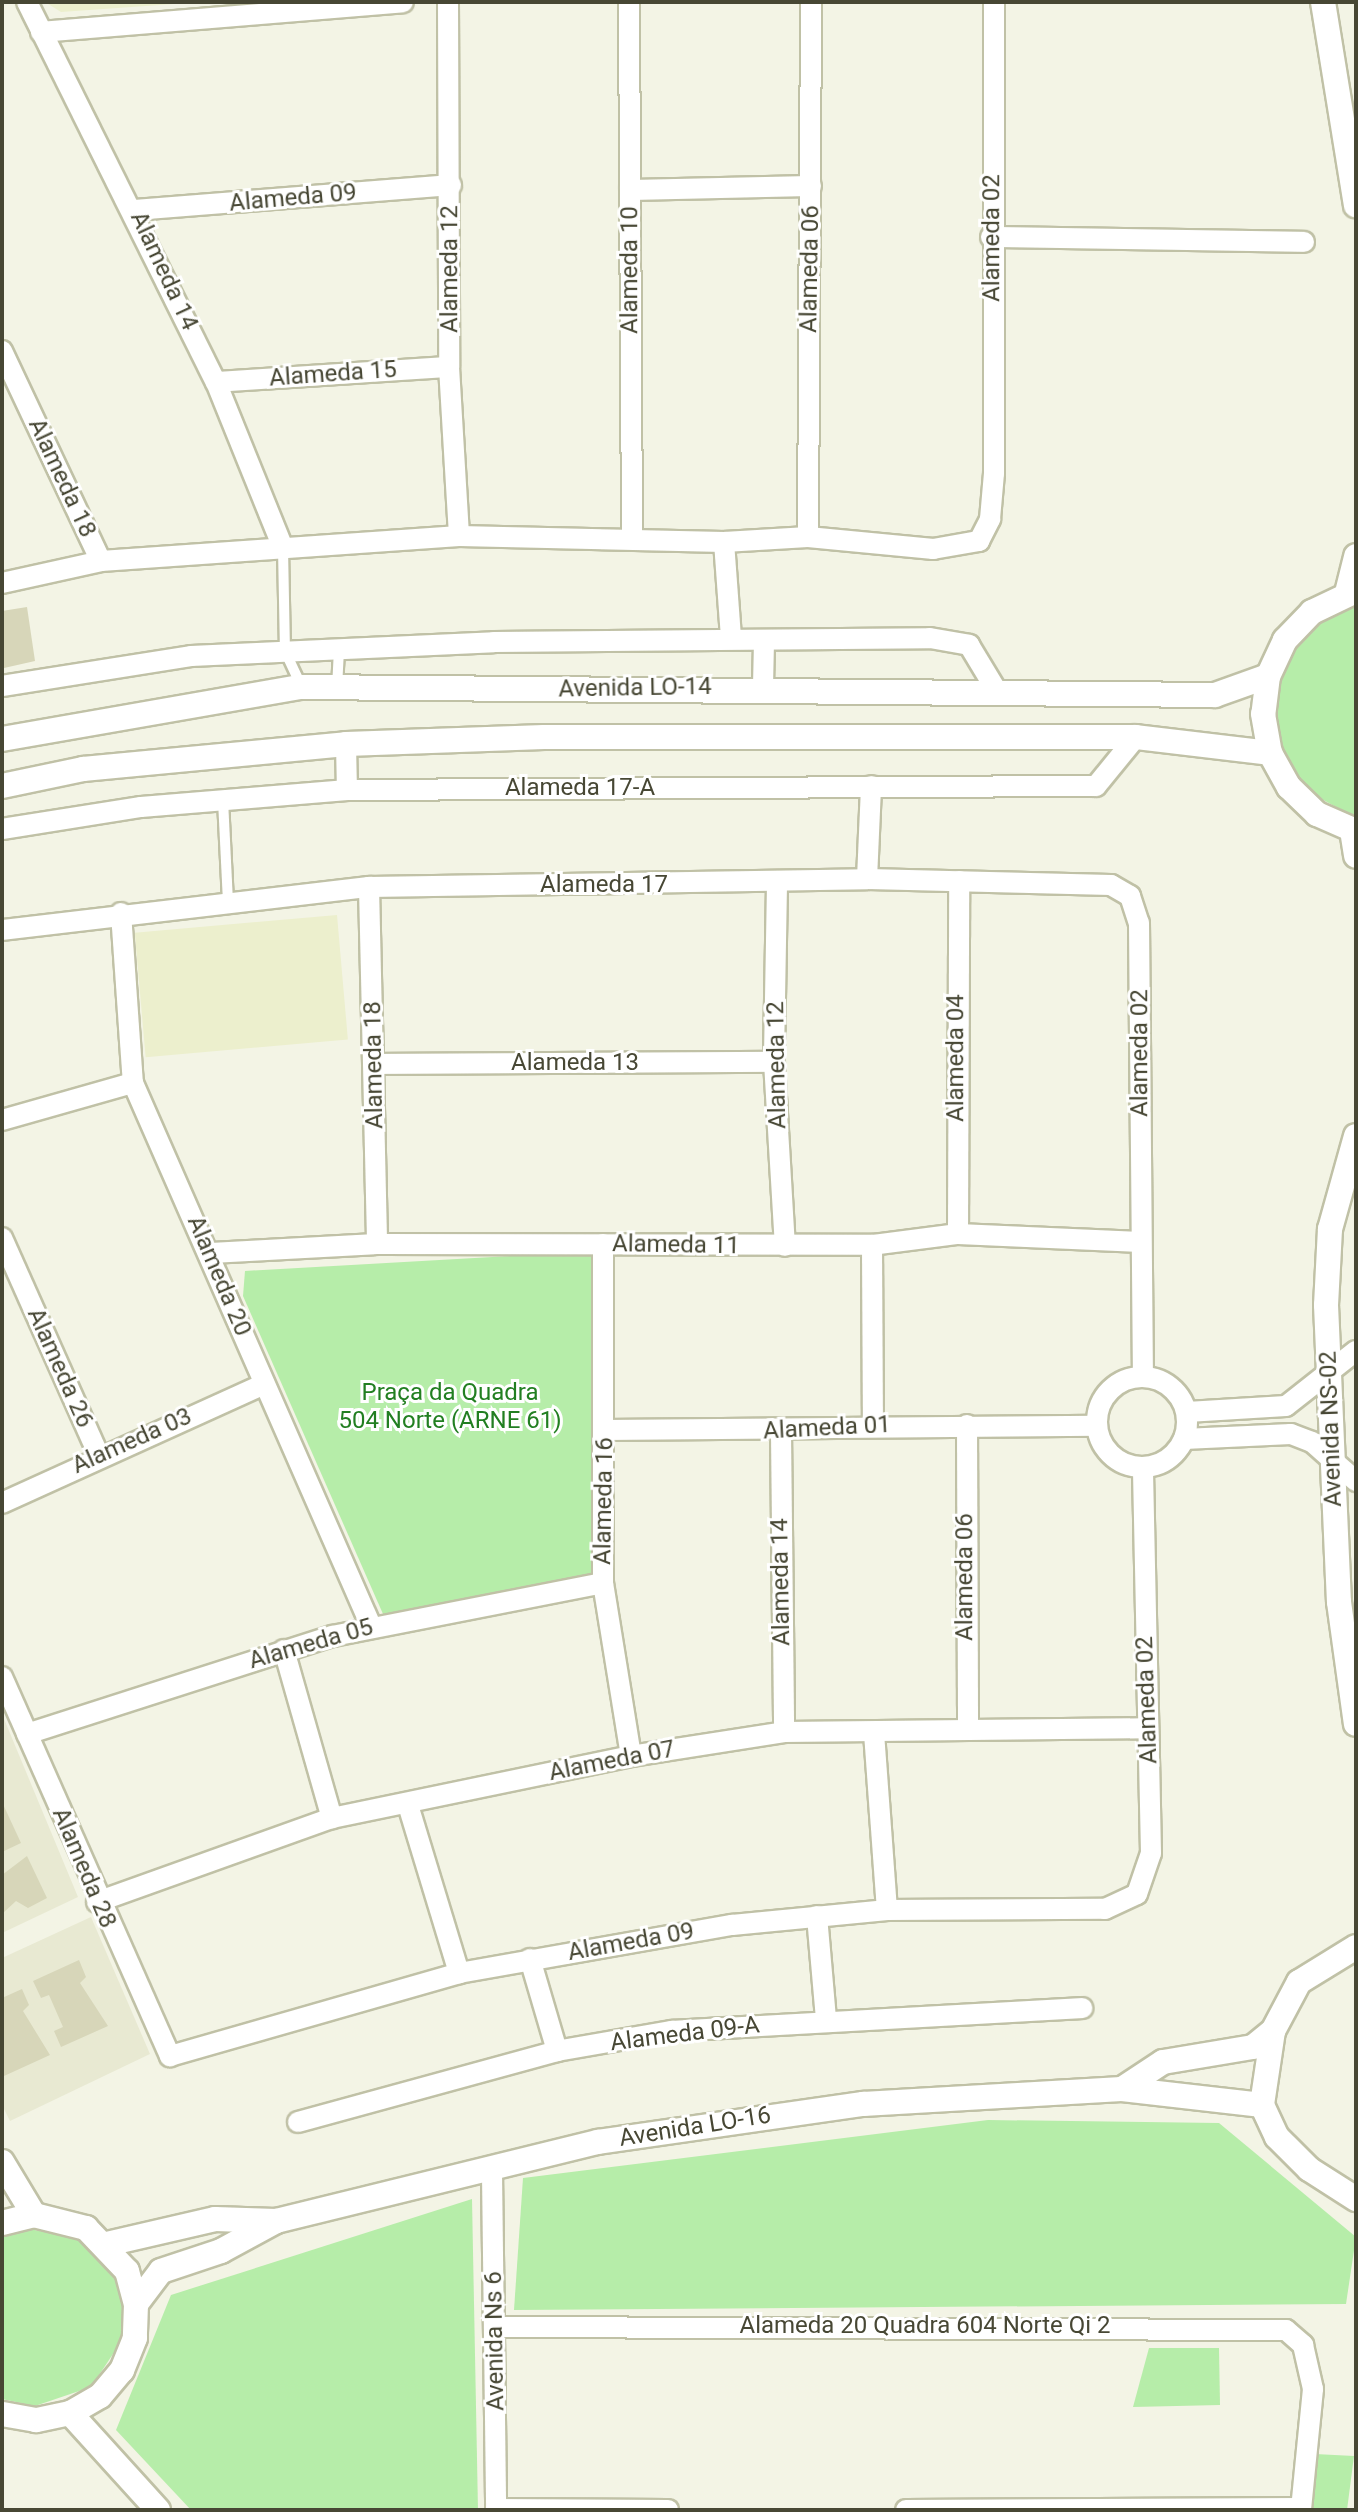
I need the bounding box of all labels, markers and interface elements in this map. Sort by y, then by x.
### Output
street label: Alameda 02 [978,174,1006,302]
street label: Alameda 09 [228,178,358,218]
street label: Alameda 12 [436,205,464,333]
street label: Alameda 06 [794,205,826,333]
street label: Alameda 10 [616,206,644,334]
street label: Alameda 14 [124,207,204,335]
street label: Alameda 15 [268,355,398,393]
street label: Alameda 18 [22,414,102,542]
street label: Avenida LO-14 [558,672,712,704]
street label: Alameda 17-A [505,774,655,802]
street label: Alameda 17 [540,871,668,899]
street label: Alameda 02 [1126,989,1154,1117]
street label: Alameda 04 [942,994,970,1122]
street label: Alameda 18 [358,1001,390,1129]
street label: Alameda 12 [761,1001,793,1129]
street label: Alameda 13 [511,1049,639,1077]
street label: Alameda 20 [181,1212,257,1340]
street label: Alameda 11 [612,1229,740,1261]
street label: Alameda 26 [21,1304,99,1432]
street label: Avenida NS-02 [1314,1351,1348,1507]
park label: Praça da Quadra 504 Norte (ARNE 61) [338,1379,562,1435]
street label: Alameda 03 [68,1402,196,1480]
street label: Alameda 01 [762,1410,892,1446]
street label: Alameda 16 [588,1437,620,1565]
street label: Alameda 06 [951,1513,979,1641]
street label: Alameda 14 [765,1518,797,1646]
street label: Alameda 05 [246,1613,376,1675]
street label: Alameda 02 [1130,1636,1164,1764]
street label: Alameda 07 [547,1735,677,1787]
street label: Alameda 28 [46,1804,122,1932]
street label: Alameda 09 [566,1917,696,1967]
street label: Alameda 09-A [609,2011,761,2057]
street label: Avenida LO-16 [617,2101,773,2153]
street label: Avenida Ns 6 [479,2271,511,2411]
street label: Alameda 20 Quadra 604 Norte Qi 2 [739,2312,1111,2340]

